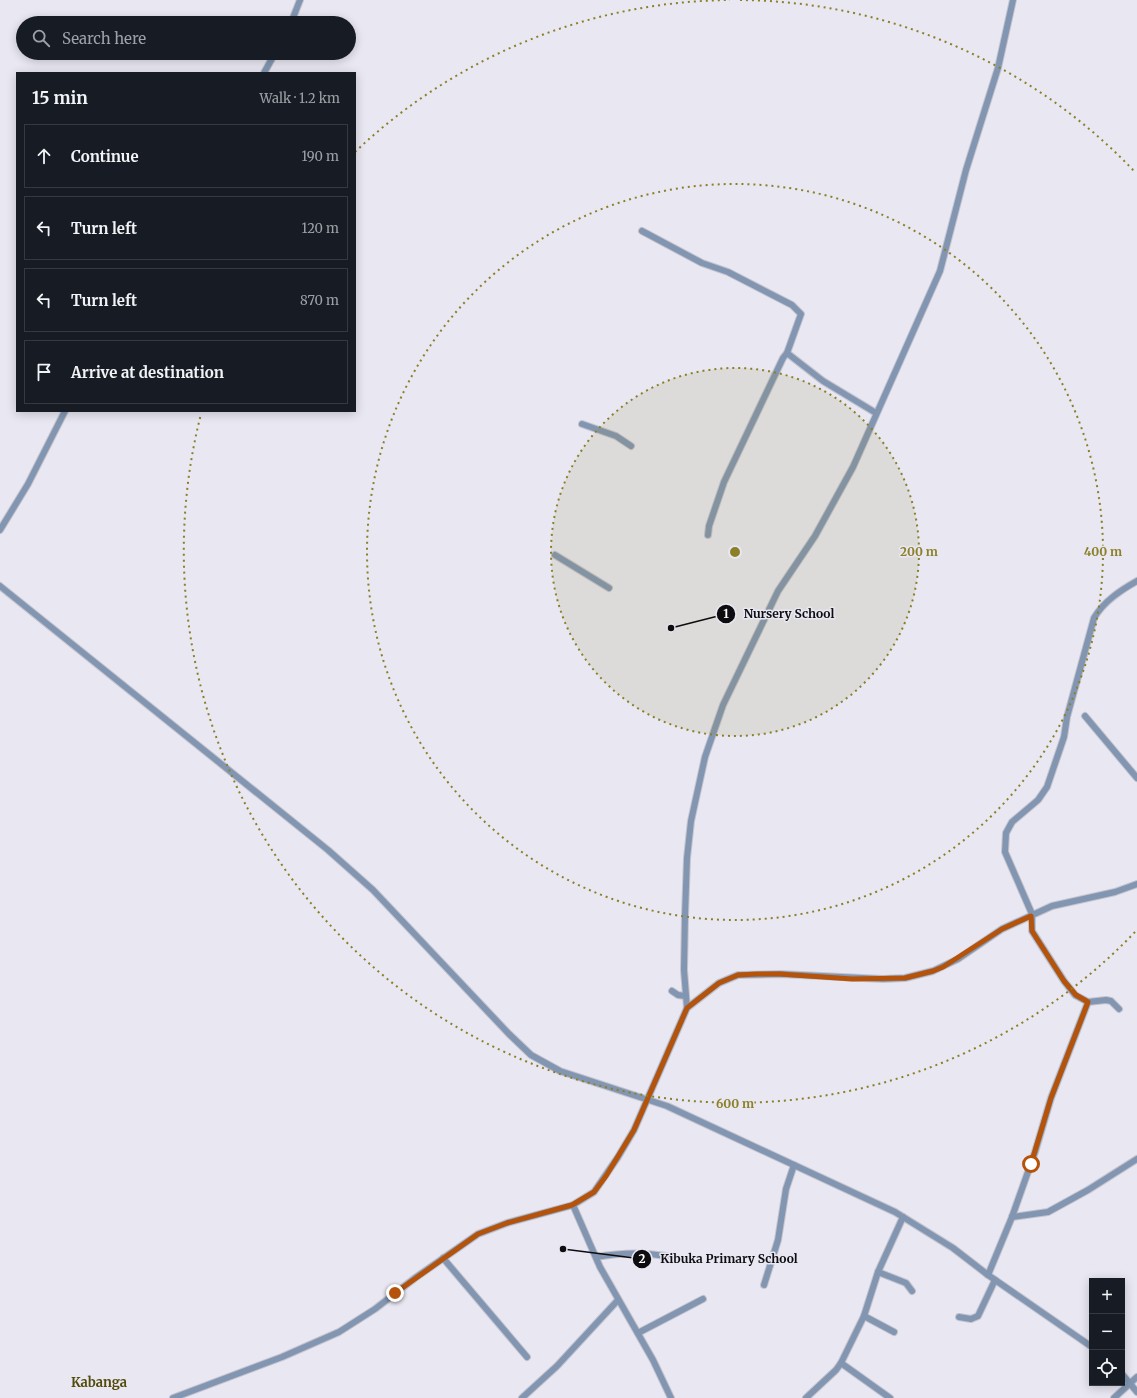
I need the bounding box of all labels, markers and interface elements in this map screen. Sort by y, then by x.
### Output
search box [16,16,356,60]
icon: search [30,27,52,49]
text: Search here [62,29,146,48]
text: 15 min [32,87,88,109]
text: Walk · 1.2 km [260,90,340,107]
icon: ahead [33,145,55,167]
text: Continue [71,147,139,166]
text: 190 m [302,148,339,165]
icon: left [33,217,55,239]
text: Turn left [71,219,137,238]
text: 120 m [301,220,339,237]
icon: left [33,289,55,311]
text: Turn left [71,291,137,310]
text: 870 m [300,292,339,309]
icon: arrive [33,361,55,383]
text: Arrive at destination [71,363,224,382]
text: 200 m [900,544,938,559]
text: 400 m [1084,544,1122,559]
centre of rings [728,545,742,559]
callout: Nursery School [716,602,843,626]
text: 1 [723,606,729,621]
text: Nursery School [744,606,834,621]
text: 600 m [716,1096,754,1111]
route start [1022,1155,1040,1173]
callout: Kibuka Primary School [632,1247,805,1271]
text: 2 [638,1251,646,1266]
text: Kibuka Primary School [660,1251,798,1266]
map controls [1089,1278,1125,1386]
button: + [1089,1278,1125,1314]
route end [386,1284,404,1302]
button: − [1089,1314,1125,1350]
button: locate [1089,1350,1125,1386]
district label: Kabanga [71,1374,127,1391]

